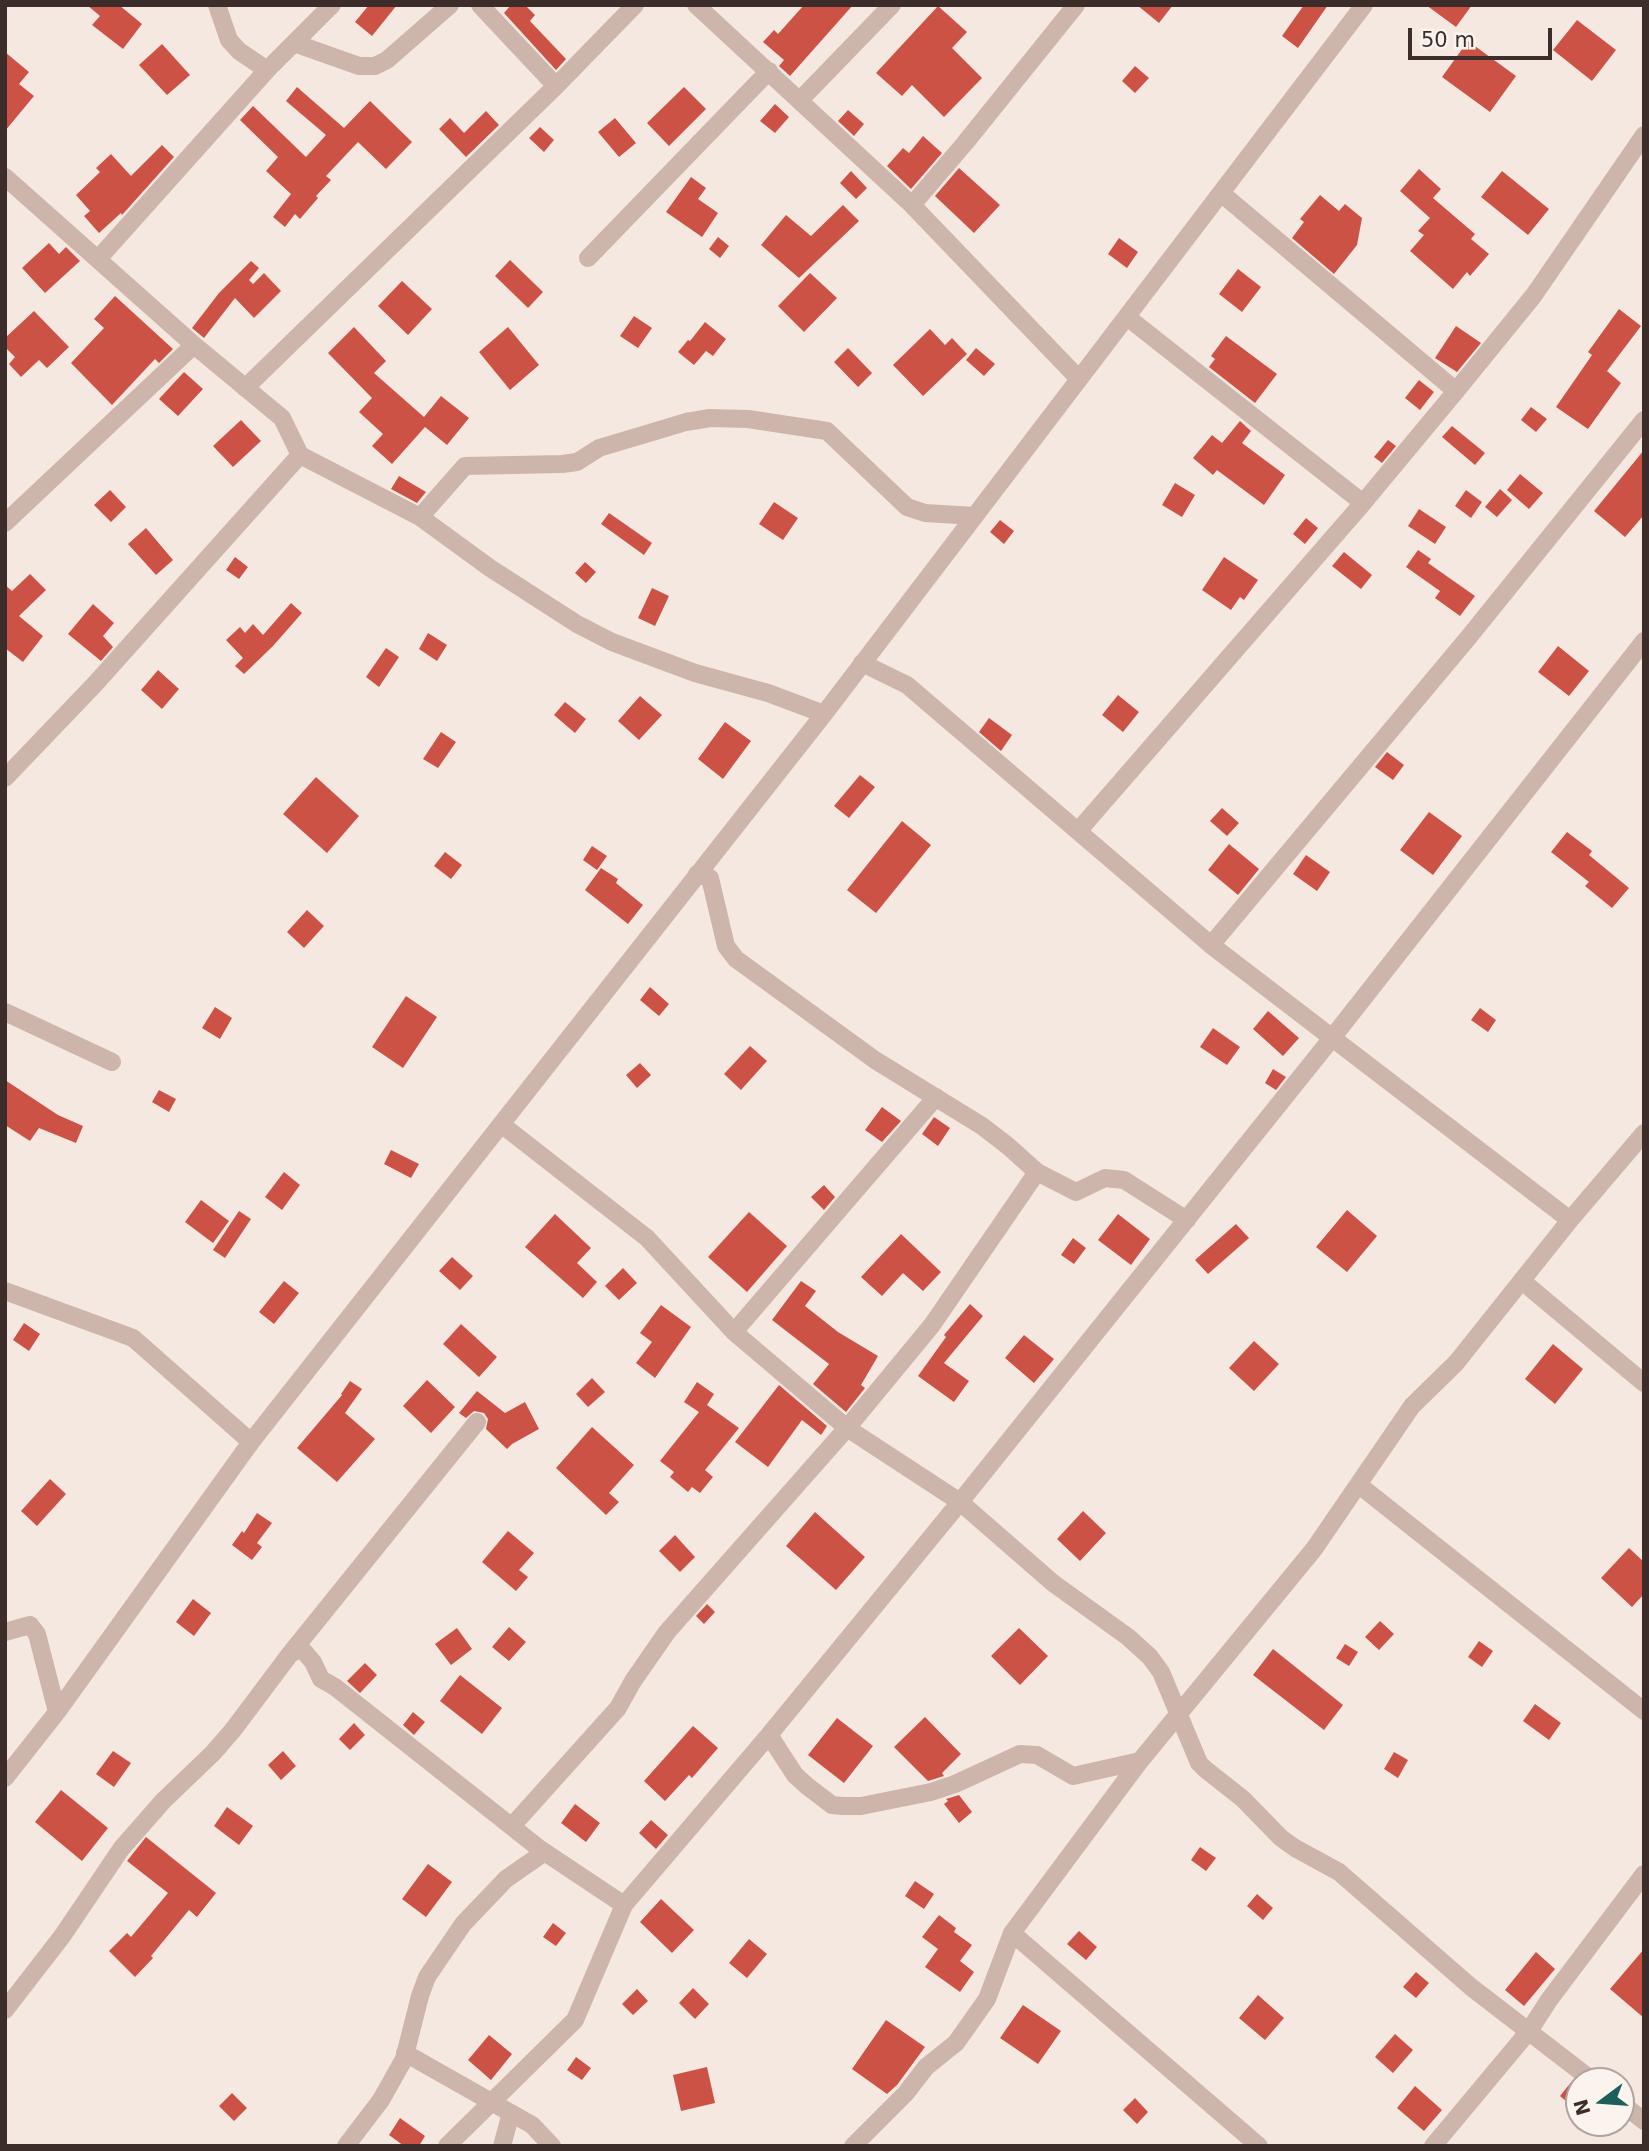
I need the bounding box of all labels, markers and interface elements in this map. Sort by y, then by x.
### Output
scale bar [1411,14,1554,58]
text: 50 m [1421,28,1475,52]
north arrow [1565,2067,1635,2137]
text: N [1569,2097,1595,2118]

